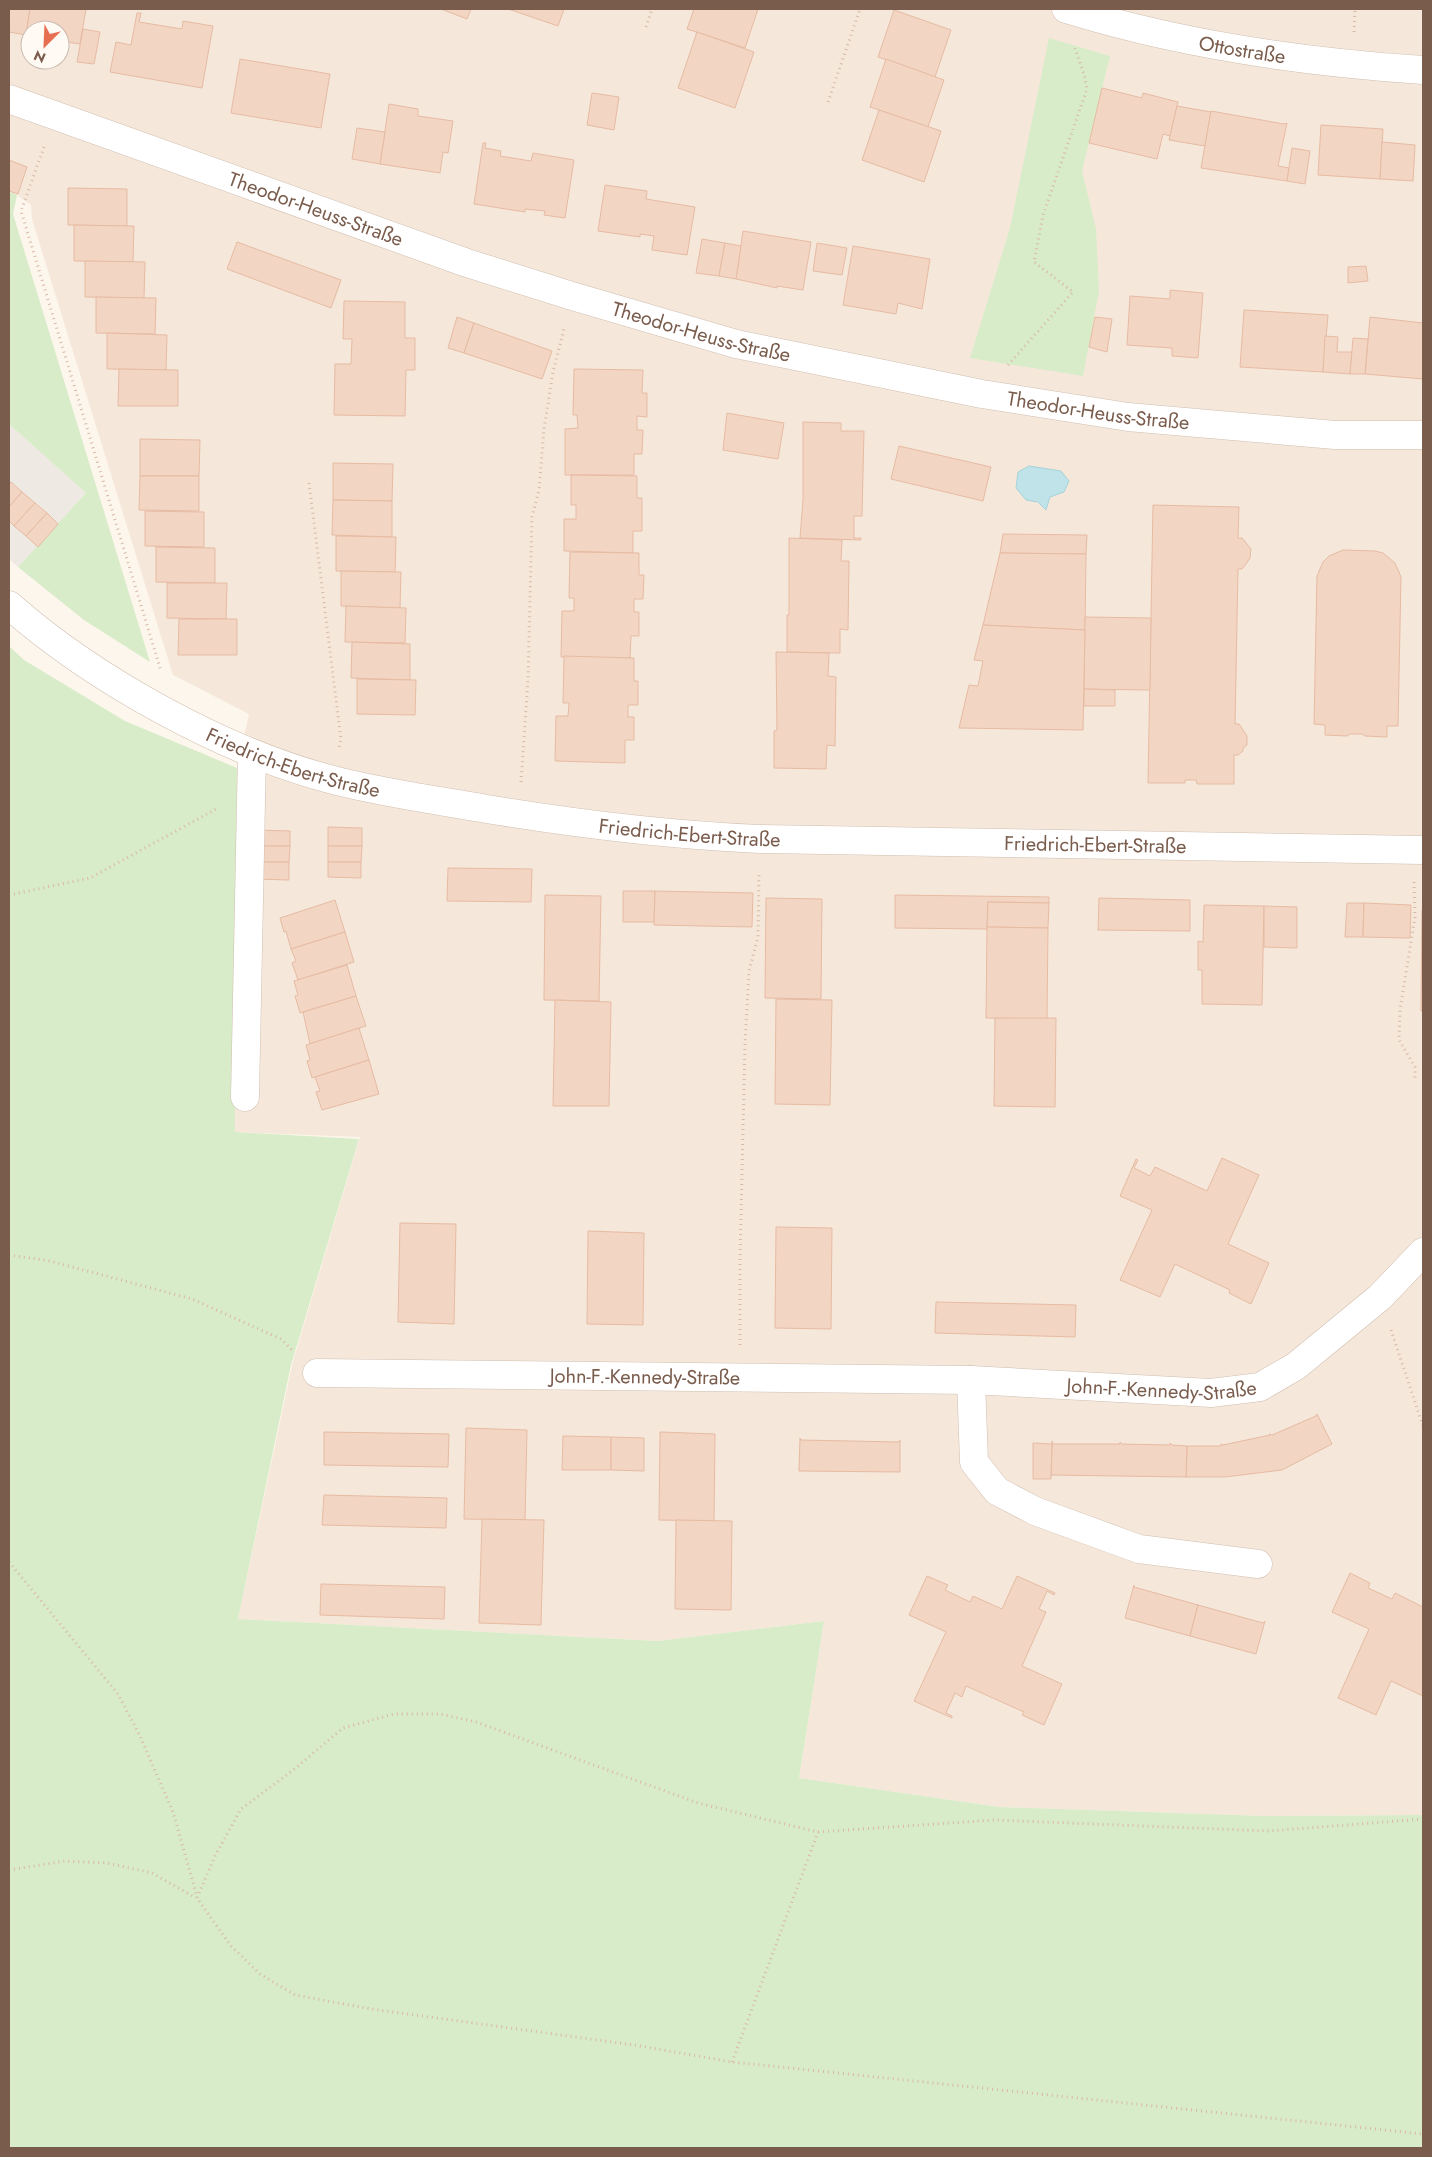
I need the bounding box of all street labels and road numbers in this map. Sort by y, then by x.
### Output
street label: Ottostraße [1196,28,1287,71]
street label: Theodor-Heuss-Straße [225,164,407,254]
street label: Theodor-Heuss-Straße [609,294,793,369]
street label: Theodor-Heuss-Straße [1005,384,1191,437]
street label: Friedrich-Ebert-Straße [201,720,383,805]
street label: Friedrich-Ebert-Straße [597,811,781,854]
street label: Friedrich-Ebert-Straße [1004,829,1187,861]
street label: John-F.-Kennedy-Straße [547,1361,740,1392]
street label: John-F.-Kennedy-Straße [1063,1371,1258,1408]

